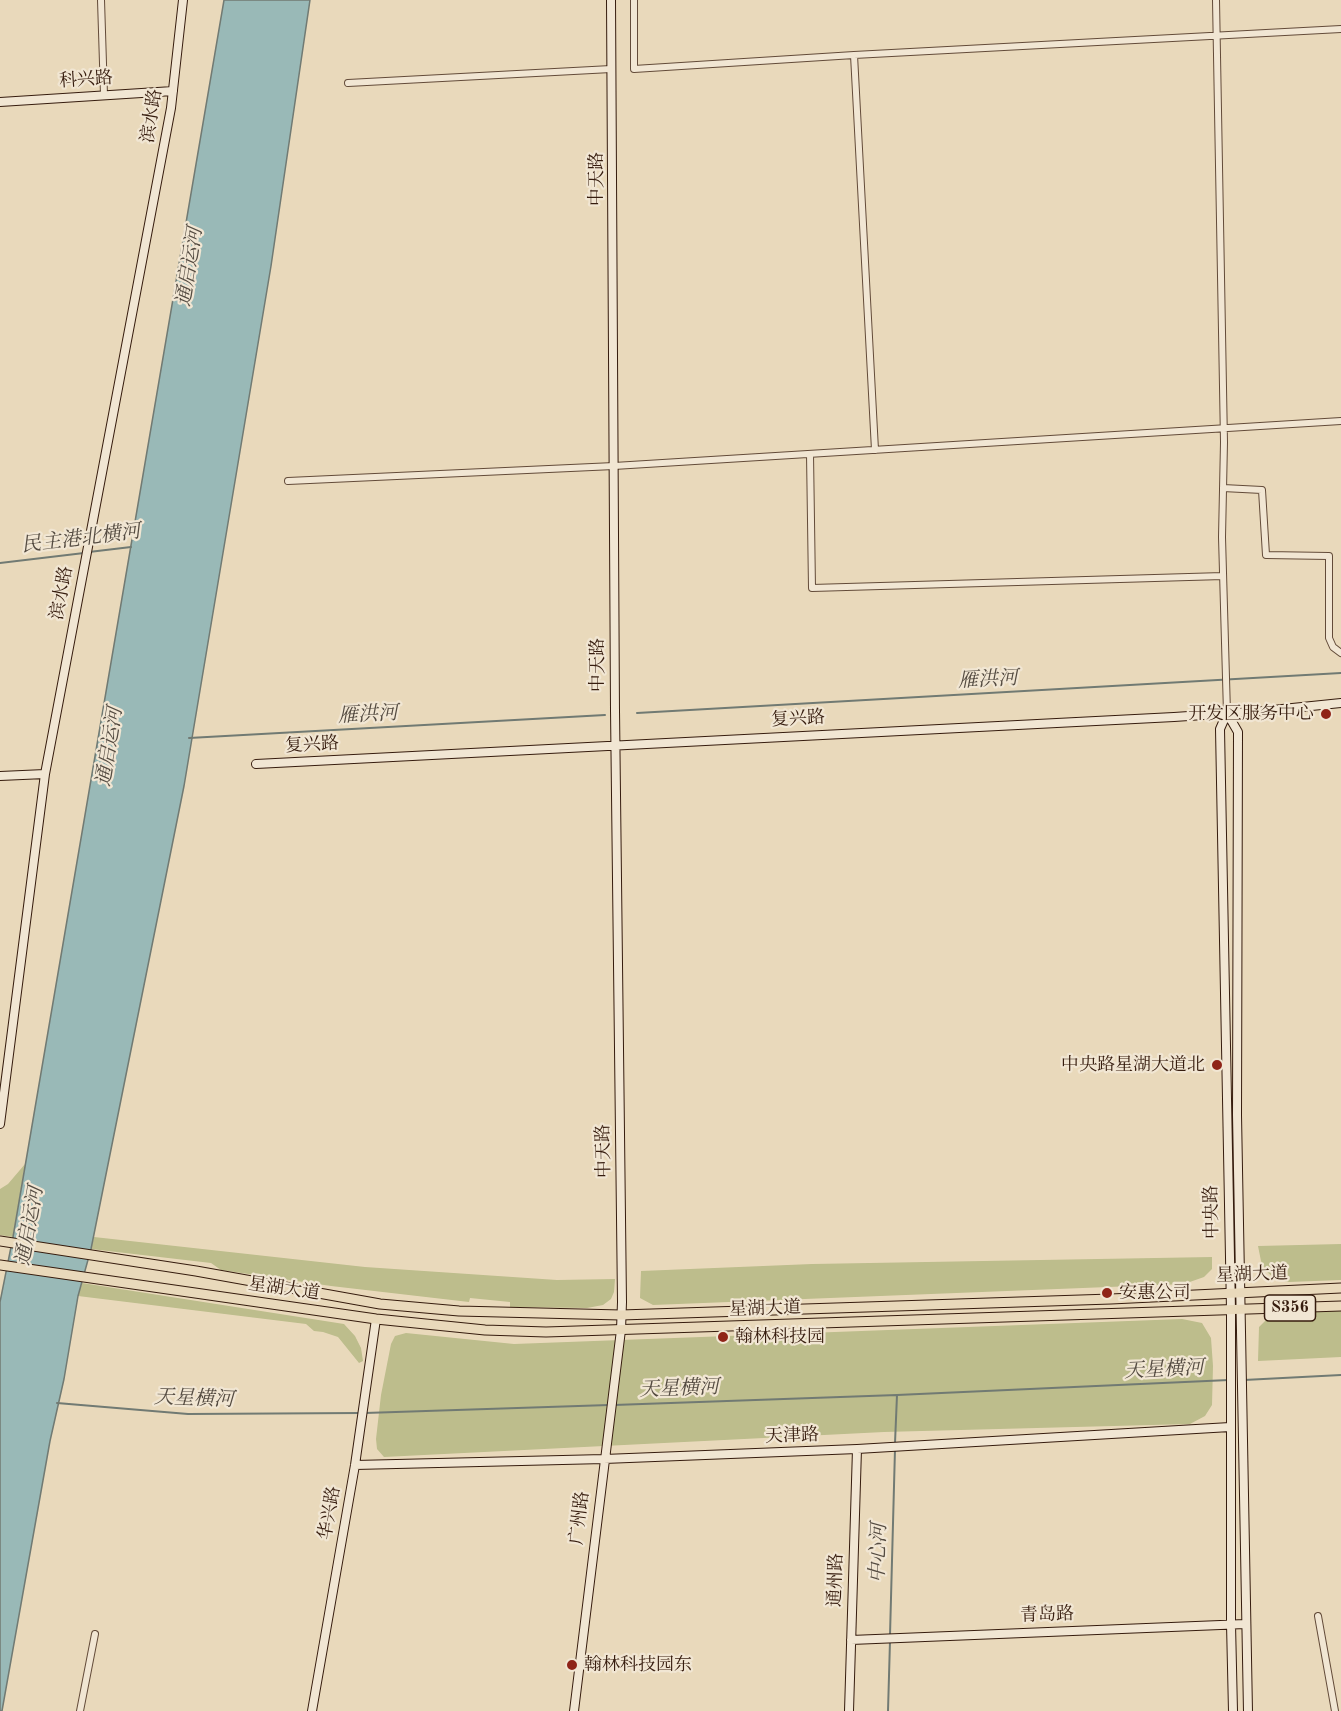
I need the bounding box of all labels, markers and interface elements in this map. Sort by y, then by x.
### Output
street label: 科兴路 [58,67,114,93]
street label: 滨水路 [137,88,167,144]
street label: 中天路 [586,152,608,206]
water label: 通启运河 [172,226,208,308]
water label: 民主港北横河 [20,520,142,558]
street label: 滨水路 [46,564,78,622]
street label: 中天路 [587,638,609,692]
water label: 雁洪河 [957,666,1019,694]
water label: 雁洪河 [337,701,399,729]
place label: 开发区服务中心 [1188,703,1314,725]
water label: 通启运河 [92,706,128,788]
street label: 复兴路 [770,707,826,731]
marker: 开发区服务中心 [1319,707,1333,721]
street label: 复兴路 [284,733,340,757]
place label: 中央路星湖大道北 [1061,1054,1205,1076]
marker: 中央路星湖大道北 [1210,1058,1224,1072]
street label: 中天路 [593,1124,615,1178]
water label: 通启运河 [11,1185,49,1267]
street label: 中央路 [1201,1185,1223,1239]
street label: 星湖大道 [1216,1263,1288,1287]
street label: 星湖大道 [247,1273,321,1305]
place label: 安惠公司 [1119,1282,1191,1304]
marker: 安惠公司 [1100,1286,1114,1300]
road number: S356 [1264,1295,1316,1321]
street label: 星湖大道 [729,1297,801,1321]
place label: 翰林科技园 [735,1326,825,1348]
marker: 翰林科技园 [716,1330,730,1344]
water label: 天星横河 [1123,1356,1205,1384]
water label: 天星横河 [639,1376,719,1402]
water label: 天星横河 [154,1386,234,1412]
street label: 天津路 [765,1424,819,1448]
street label: 华兴路 [315,1485,345,1541]
street label: 广州路 [566,1490,594,1546]
water label: 中心河 [866,1523,892,1583]
street label: 通州路 [824,1553,848,1607]
street label: 青岛路 [1020,1603,1074,1627]
place label: 翰林科技园东 [584,1654,692,1676]
marker: 翰林科技园东 [565,1658,579,1672]

